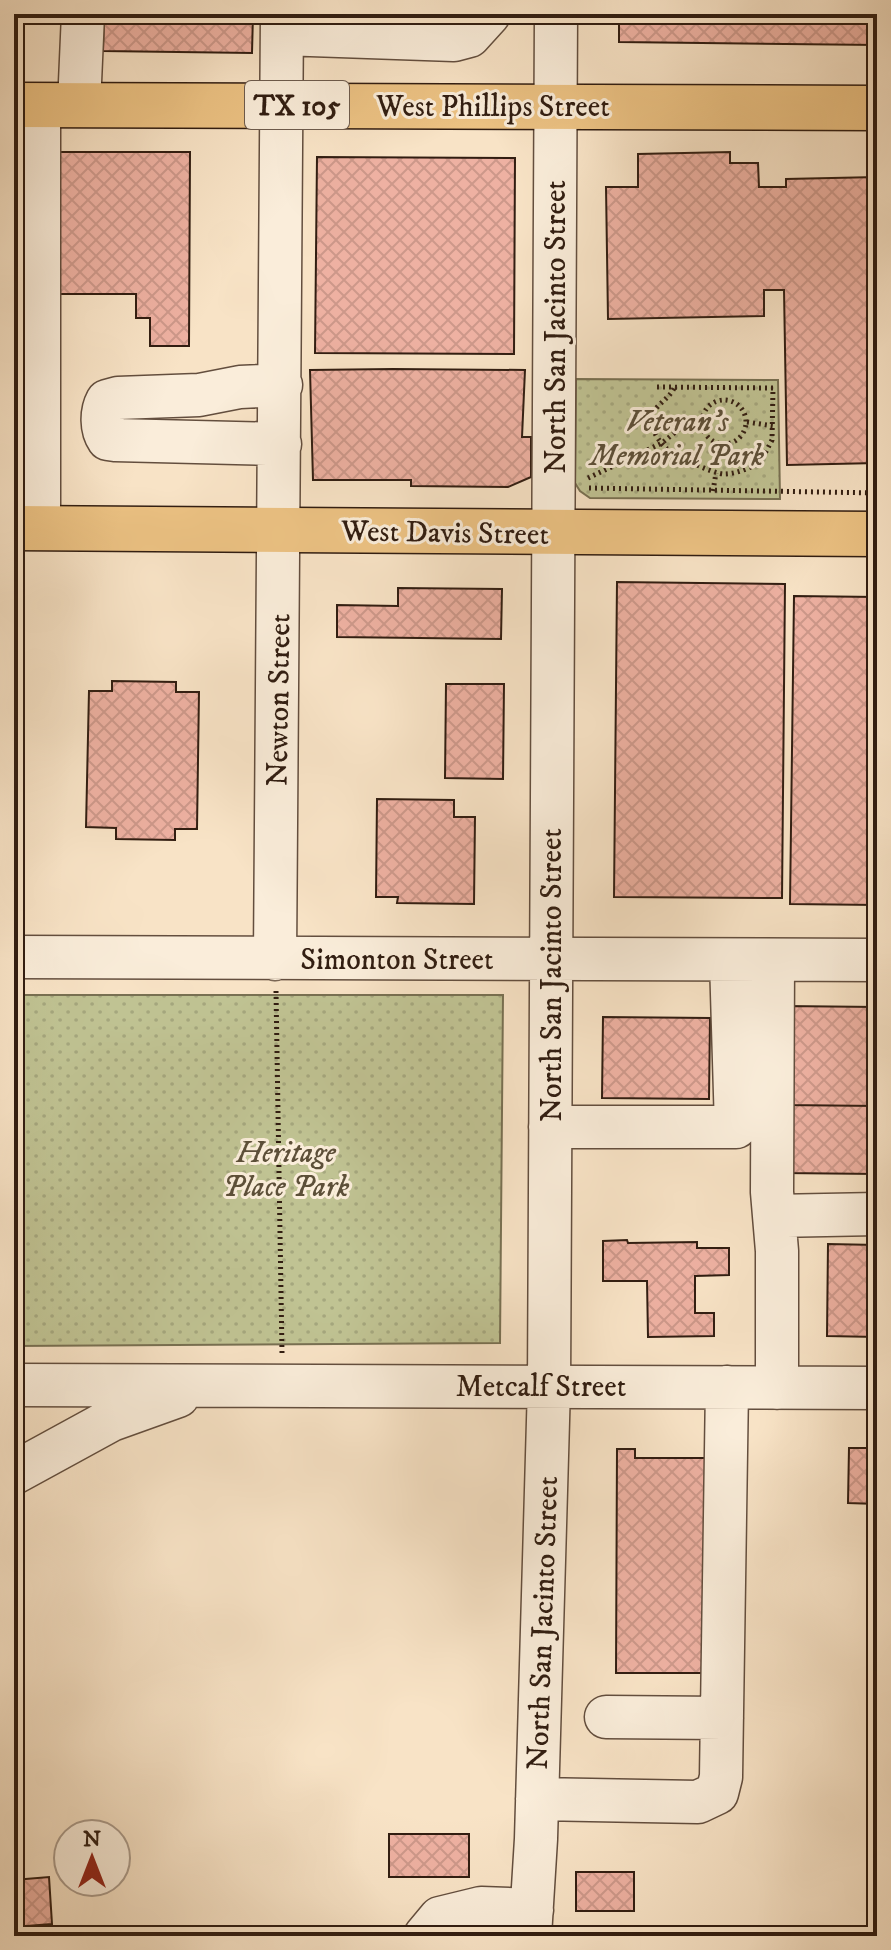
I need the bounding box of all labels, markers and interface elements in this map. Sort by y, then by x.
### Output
road number: TX 105 [245,81,349,129]
street label: West Phillips Street [375,89,610,126]
street label: North San Jacinto Street [538,180,575,474]
park label: Veteran's Memorial Park [588,404,765,475]
street label: West Davis Street [340,513,549,554]
street label: Newton Street [259,613,300,787]
street label: North San Jacinto Street [534,828,571,1122]
street label: Simonton Street [300,942,494,979]
park label: Heritage Place Park [223,1135,350,1206]
street label: Metcalf Street [456,1369,626,1406]
street label: North San Jacinto Street [520,1476,567,1771]
north arrow [52,1818,132,1898]
text: N [83,1826,101,1853]

